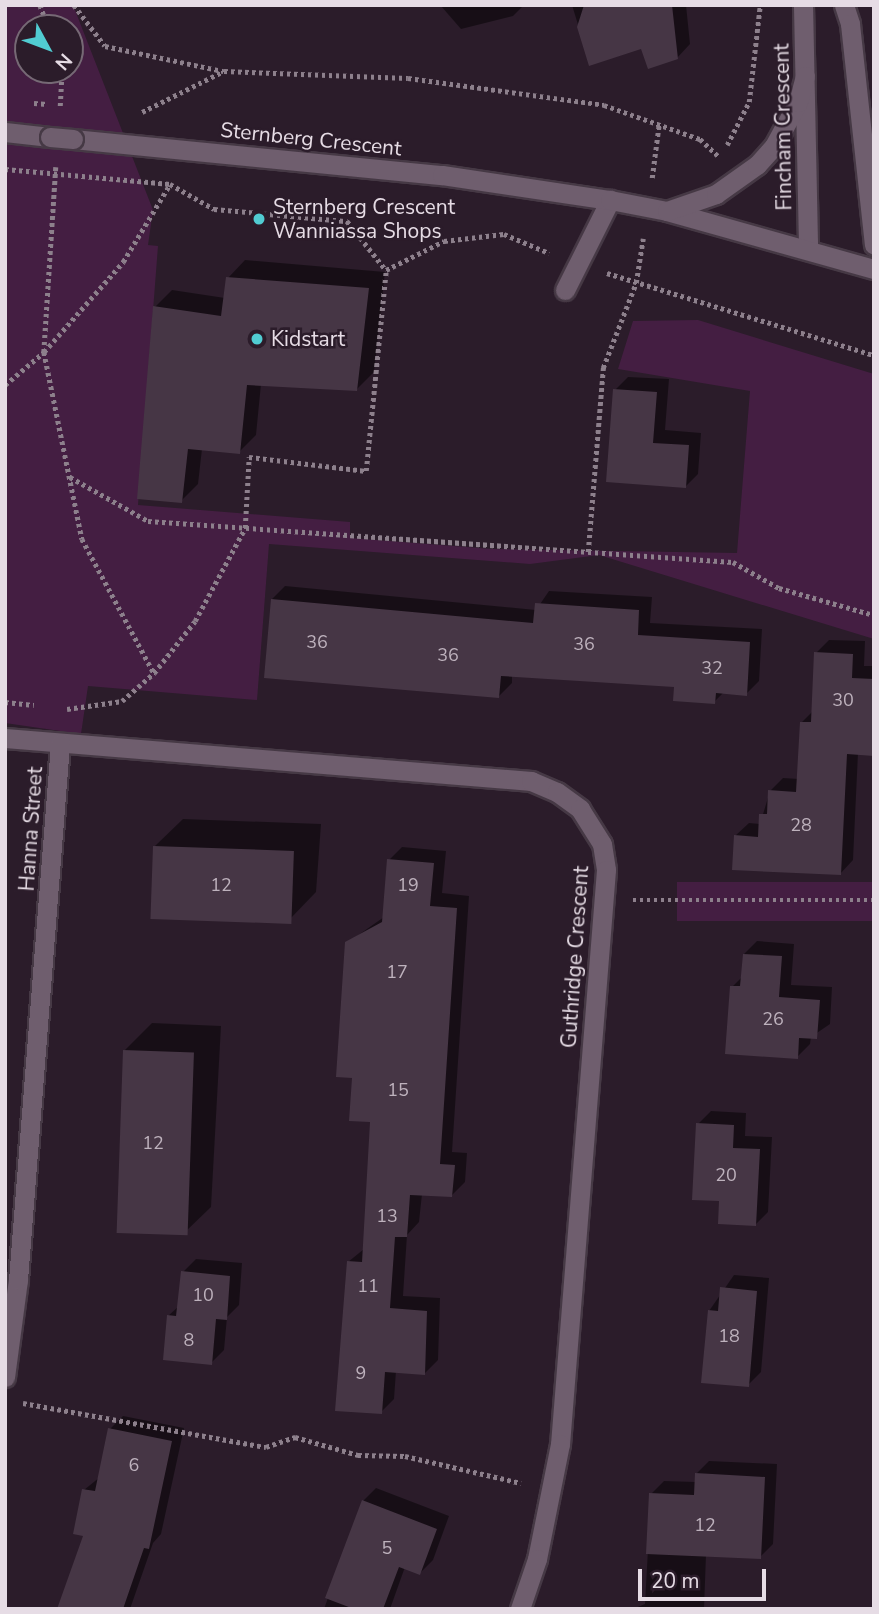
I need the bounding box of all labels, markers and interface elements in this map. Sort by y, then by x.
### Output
north arrow [14,14,84,84]
street label: Fincham Crescent [769,43,797,211]
text: N [49,48,78,75]
street label: Sternberg Crescent [219,117,403,161]
place label: Sternberg Crescent Wanniassa Shops [273,194,455,244]
marker: Sternberg Crescent Wanniassa Shops [251,211,267,227]
place label: Kidstart [271,326,345,352]
marker: Kidstart [249,331,265,347]
house number: 36 [306,631,328,653]
house number: 36 [573,633,595,655]
house number: 36 [437,644,459,666]
house number: 32 [701,657,723,679]
house number: 30 [832,689,854,711]
street label: Hanna Street [14,766,48,892]
house number: 28 [790,814,812,836]
street label: Guthridge Crescent [556,865,594,1049]
house number: 12 [210,874,232,896]
house number: 19 [397,874,419,896]
house number: 17 [386,961,408,983]
house number: 26 [762,1008,784,1030]
house number: 15 [387,1079,409,1101]
house number: 12 [142,1132,164,1154]
house number: 20 [715,1164,737,1186]
house number: 13 [376,1205,398,1227]
house number: 11 [357,1275,379,1297]
house number: 10 [192,1284,214,1306]
house number: 18 [718,1325,740,1347]
house number: 8 [184,1329,194,1351]
house number: 9 [356,1362,366,1384]
house number: 6 [129,1454,139,1476]
house number: 12 [694,1514,716,1536]
house number: 5 [382,1537,392,1559]
scale bar [641,1554,769,1598]
text: 20 m [651,1567,700,1595]

